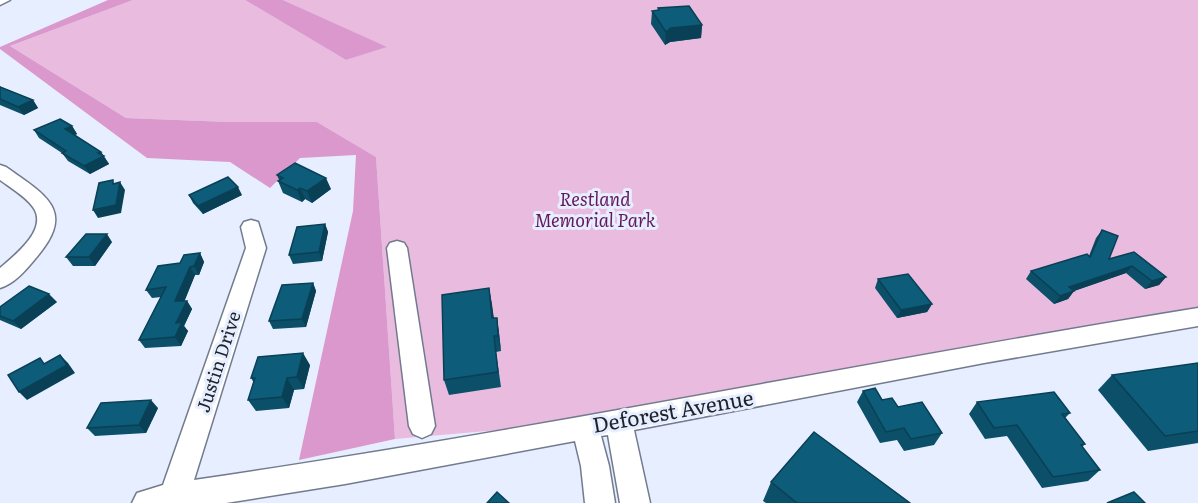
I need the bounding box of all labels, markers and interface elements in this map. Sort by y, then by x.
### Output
park label: Restland Memorial Park [534,185,656,233]
street label: Justin Drive [189,307,247,416]
street label: Deforest Avenue [590,380,756,439]

